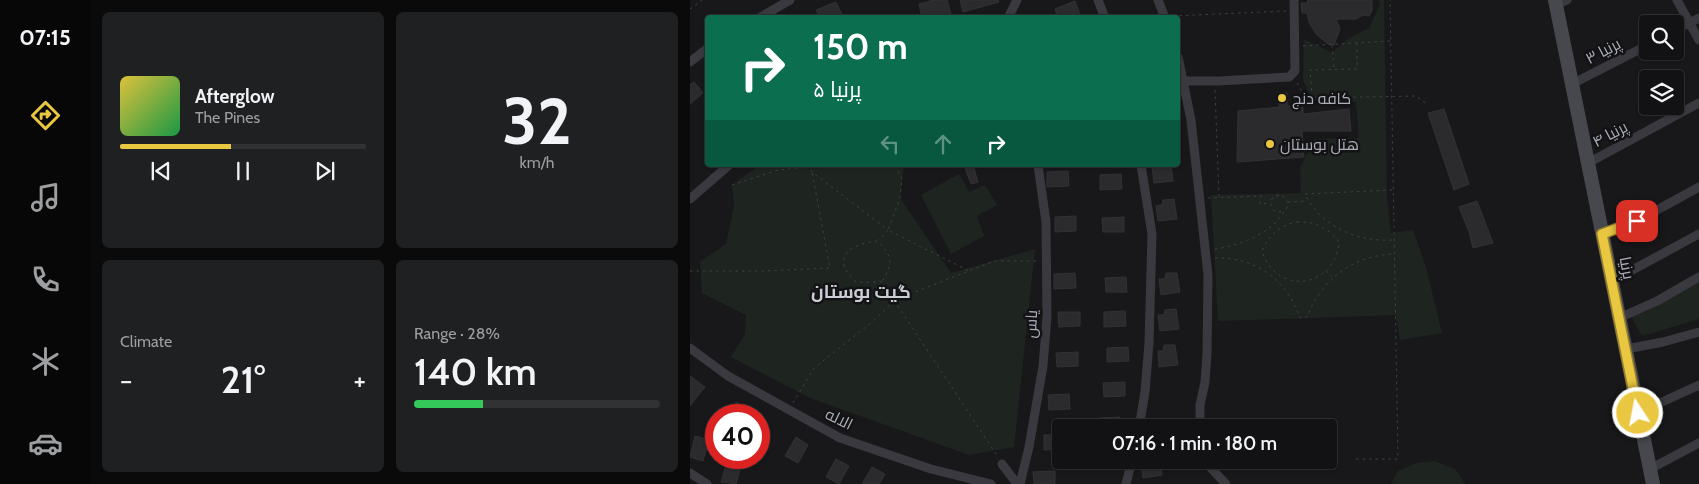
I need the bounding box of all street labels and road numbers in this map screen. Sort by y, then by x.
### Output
street label: پرنیا ۳ [1582,34,1625,70]
street label: پرنیا ۴ [1589,117,1632,153]
street label: پرنیا [1614,255,1639,282]
street label: یاس [1021,309,1042,339]
street label: الاله [822,404,856,434]

